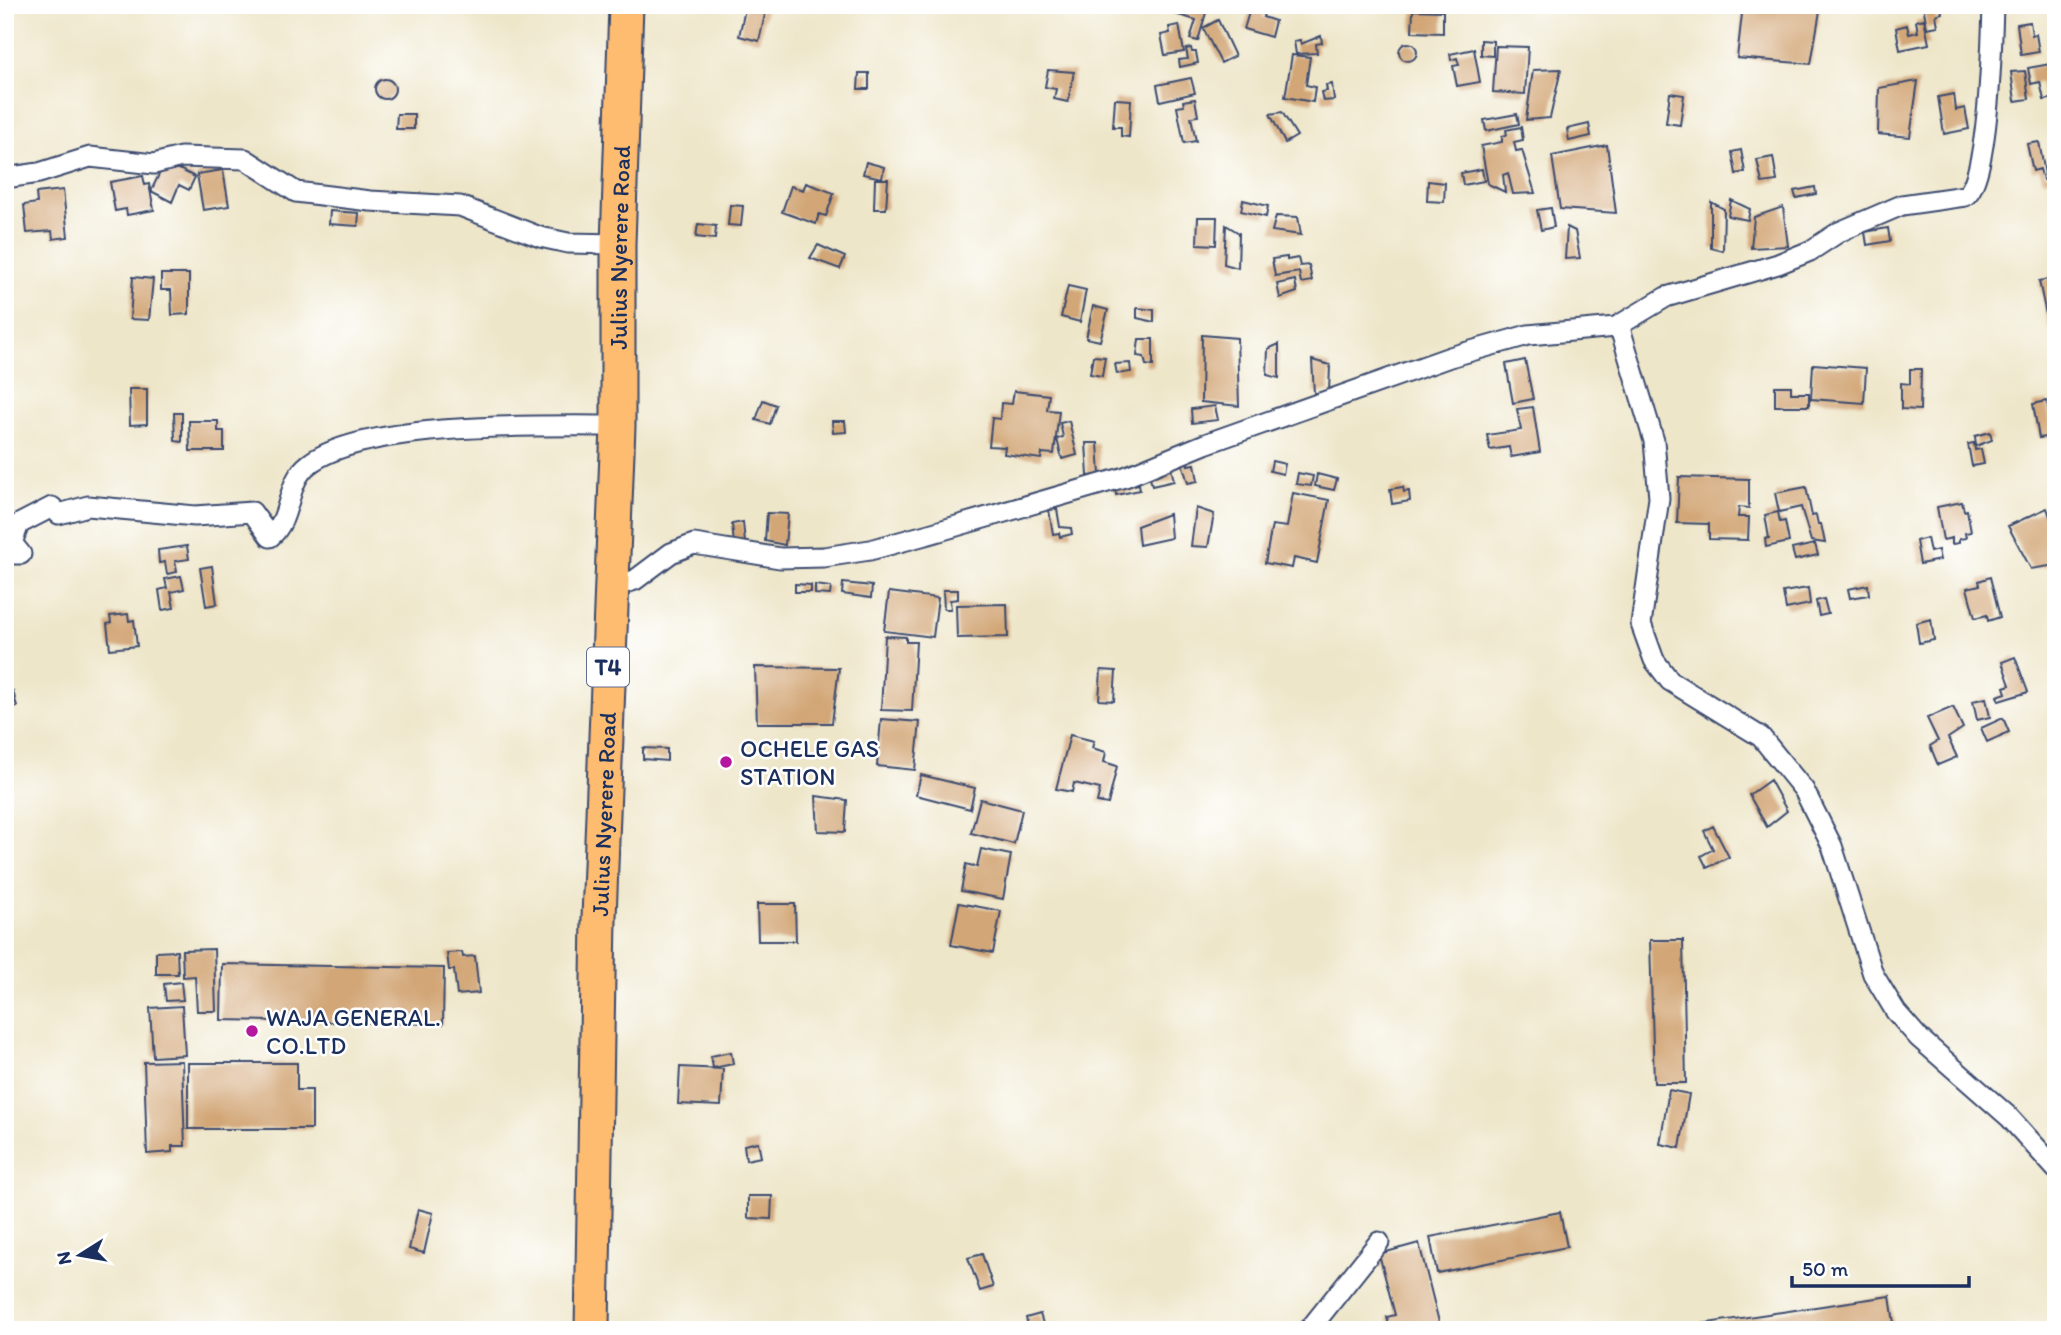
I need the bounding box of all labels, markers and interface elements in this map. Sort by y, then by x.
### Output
street label: Julius Nyerere Road [604,145,636,350]
road number: T4 [587,648,629,687]
street label: Julius Nyerere Road [585,711,621,917]
place label: OCHELE GAS STATION [740,734,879,791]
marker: OCHELE GAS STATION [718,754,734,770]
place label: WAJA GENERAL. CO.LTD [266,1003,441,1060]
marker: WAJA GENERAL. CO.LTD [244,1023,260,1039]
north arrow [46,1220,116,1290]
scale bar [1792,1244,1968,1288]
text: N [51,1250,76,1267]
text: 50 m [1802,1256,1849,1281]

